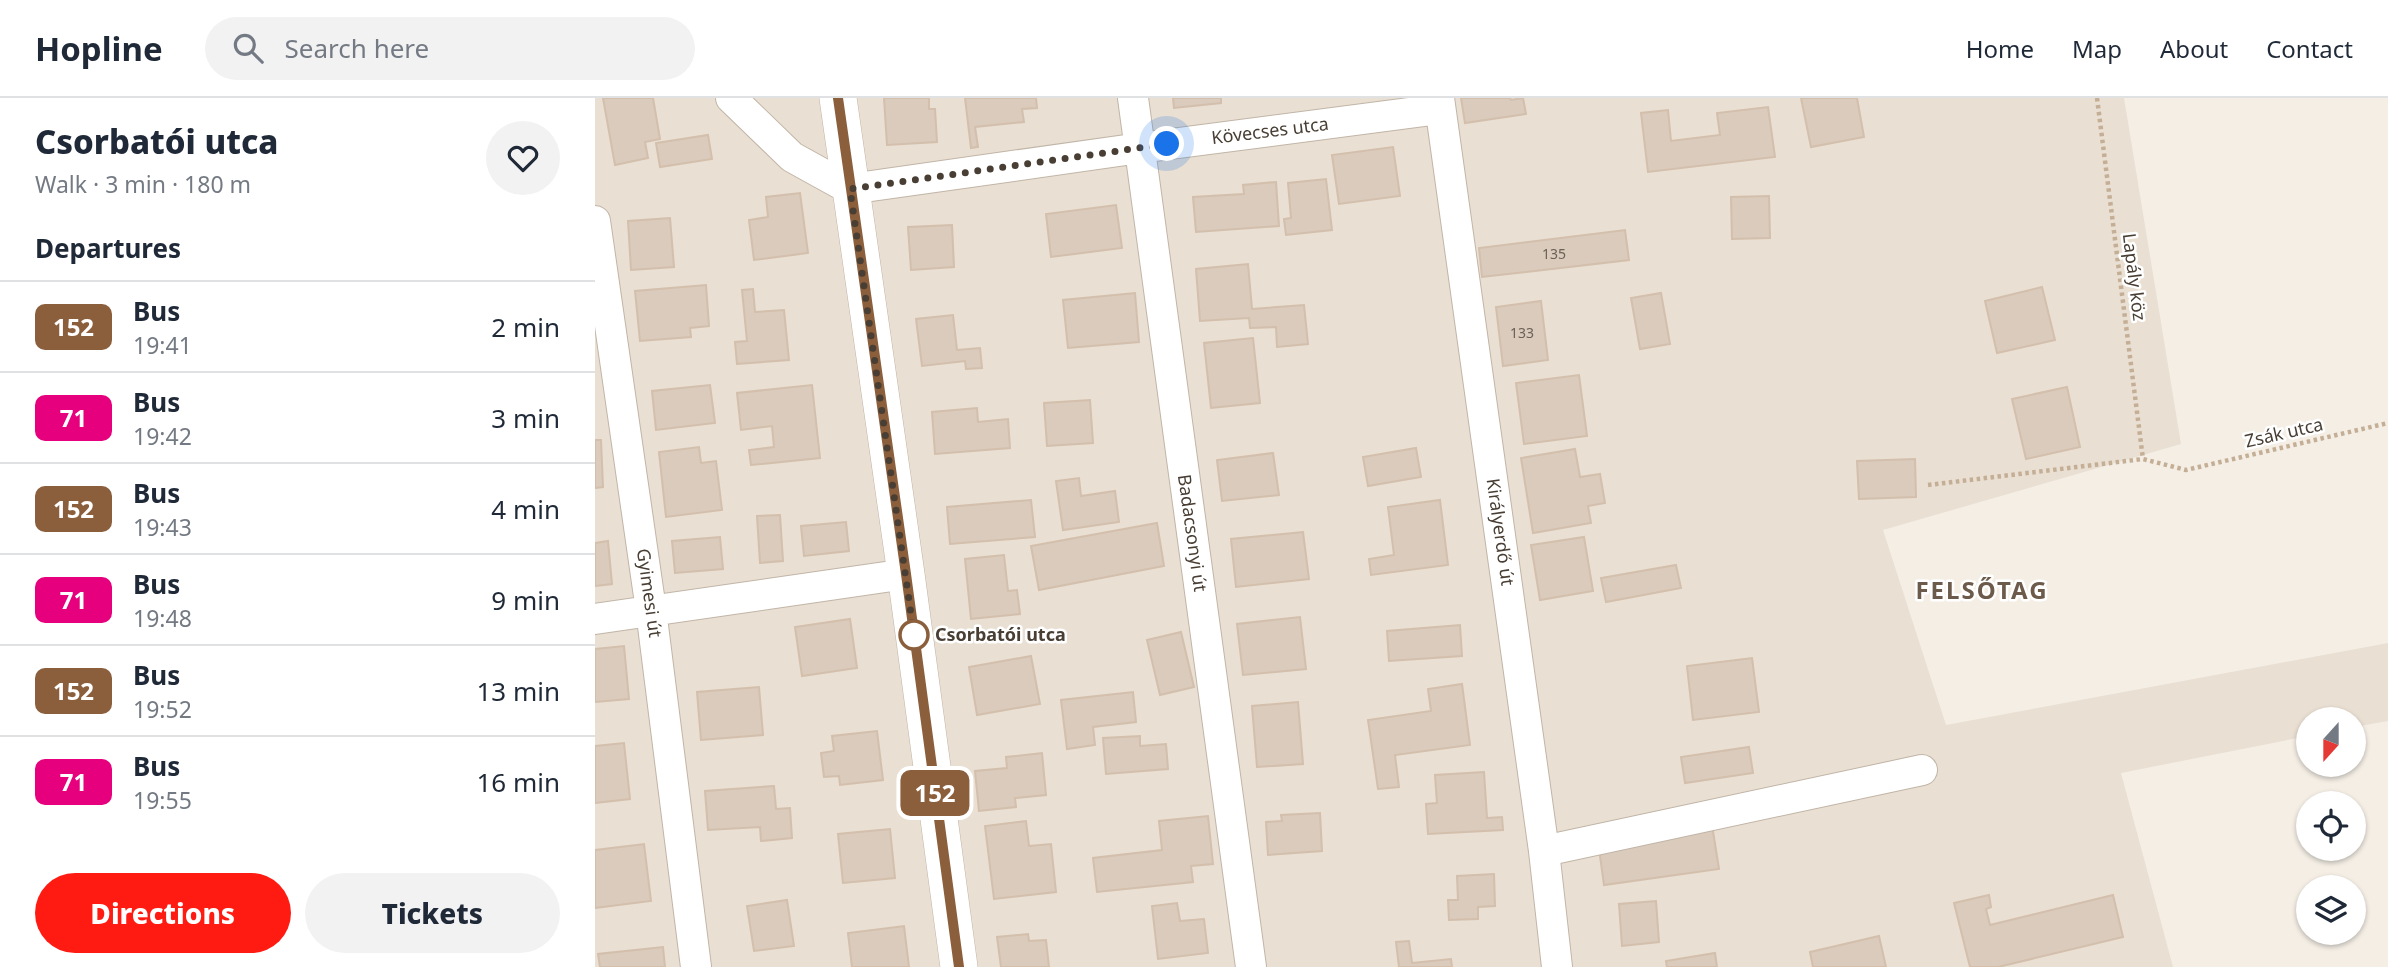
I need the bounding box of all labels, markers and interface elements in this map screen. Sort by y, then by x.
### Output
search box [205,17,695,80]
text: Hopline [35,26,163,71]
icon: search [229,29,267,67]
text: Search here [285,30,429,66]
text: Home [1966,32,2034,65]
text: Map [2072,32,2122,65]
text: About [2160,32,2228,65]
text: Contact [2266,32,2353,65]
street label: Kövecses utca [1210,111,1330,149]
text: Csorbatói utca [35,119,278,164]
button: heart [486,121,560,195]
your location [1149,126,1184,161]
text: Walk · 3 min · 180 m [35,168,251,200]
text: Departures [35,230,181,266]
street label: Lapály köz [2118,232,2152,322]
house number: 135 [1542,244,1566,263]
text: Bus [133,293,180,329]
text: 2 min [491,309,560,345]
text: 152 [53,310,94,343]
house number: 133 [1510,323,1534,342]
text: 19:41 [133,329,192,361]
text: Bus [133,384,180,420]
text: 3 min [491,400,560,436]
text: 71 [60,401,87,434]
street label: Zsák utca [2242,411,2325,453]
text: 19:42 [133,420,192,452]
street label: Badacsonyi út [1173,473,1213,594]
text: Bus [133,475,180,511]
street label: Királyerdő út [1482,477,1520,588]
text: 4 min [491,491,560,527]
text: 152 [53,492,94,525]
text: 19:43 [133,511,192,543]
street label: Gyimesi út [632,547,668,639]
text: Bus [133,566,180,602]
district label: FELSŐTAG [1915,573,2049,606]
text: 9 min [491,582,560,618]
text: 71 [60,583,87,616]
text: 19:48 [133,602,192,634]
marker: Csorbatói utca [899,620,929,650]
place label: Csorbatói utca [935,622,1066,646]
text: Bus [133,657,180,693]
text: 13 min [476,673,560,709]
text: 152 [53,674,94,707]
text: 19:52 [133,693,192,725]
north arrow [2296,707,2366,777]
map controls [2296,707,2366,945]
text: Bus [133,748,180,784]
text: 16 min [476,764,560,800]
text: 71 [60,765,87,798]
line badge: 152 [895,770,975,816]
text: 152 [914,776,956,809]
text: 19:55 [133,784,192,816]
button: locate [2296,791,2366,861]
button: Directions [35,873,291,953]
button: Tickets [305,873,560,953]
button: layers [2296,875,2366,945]

